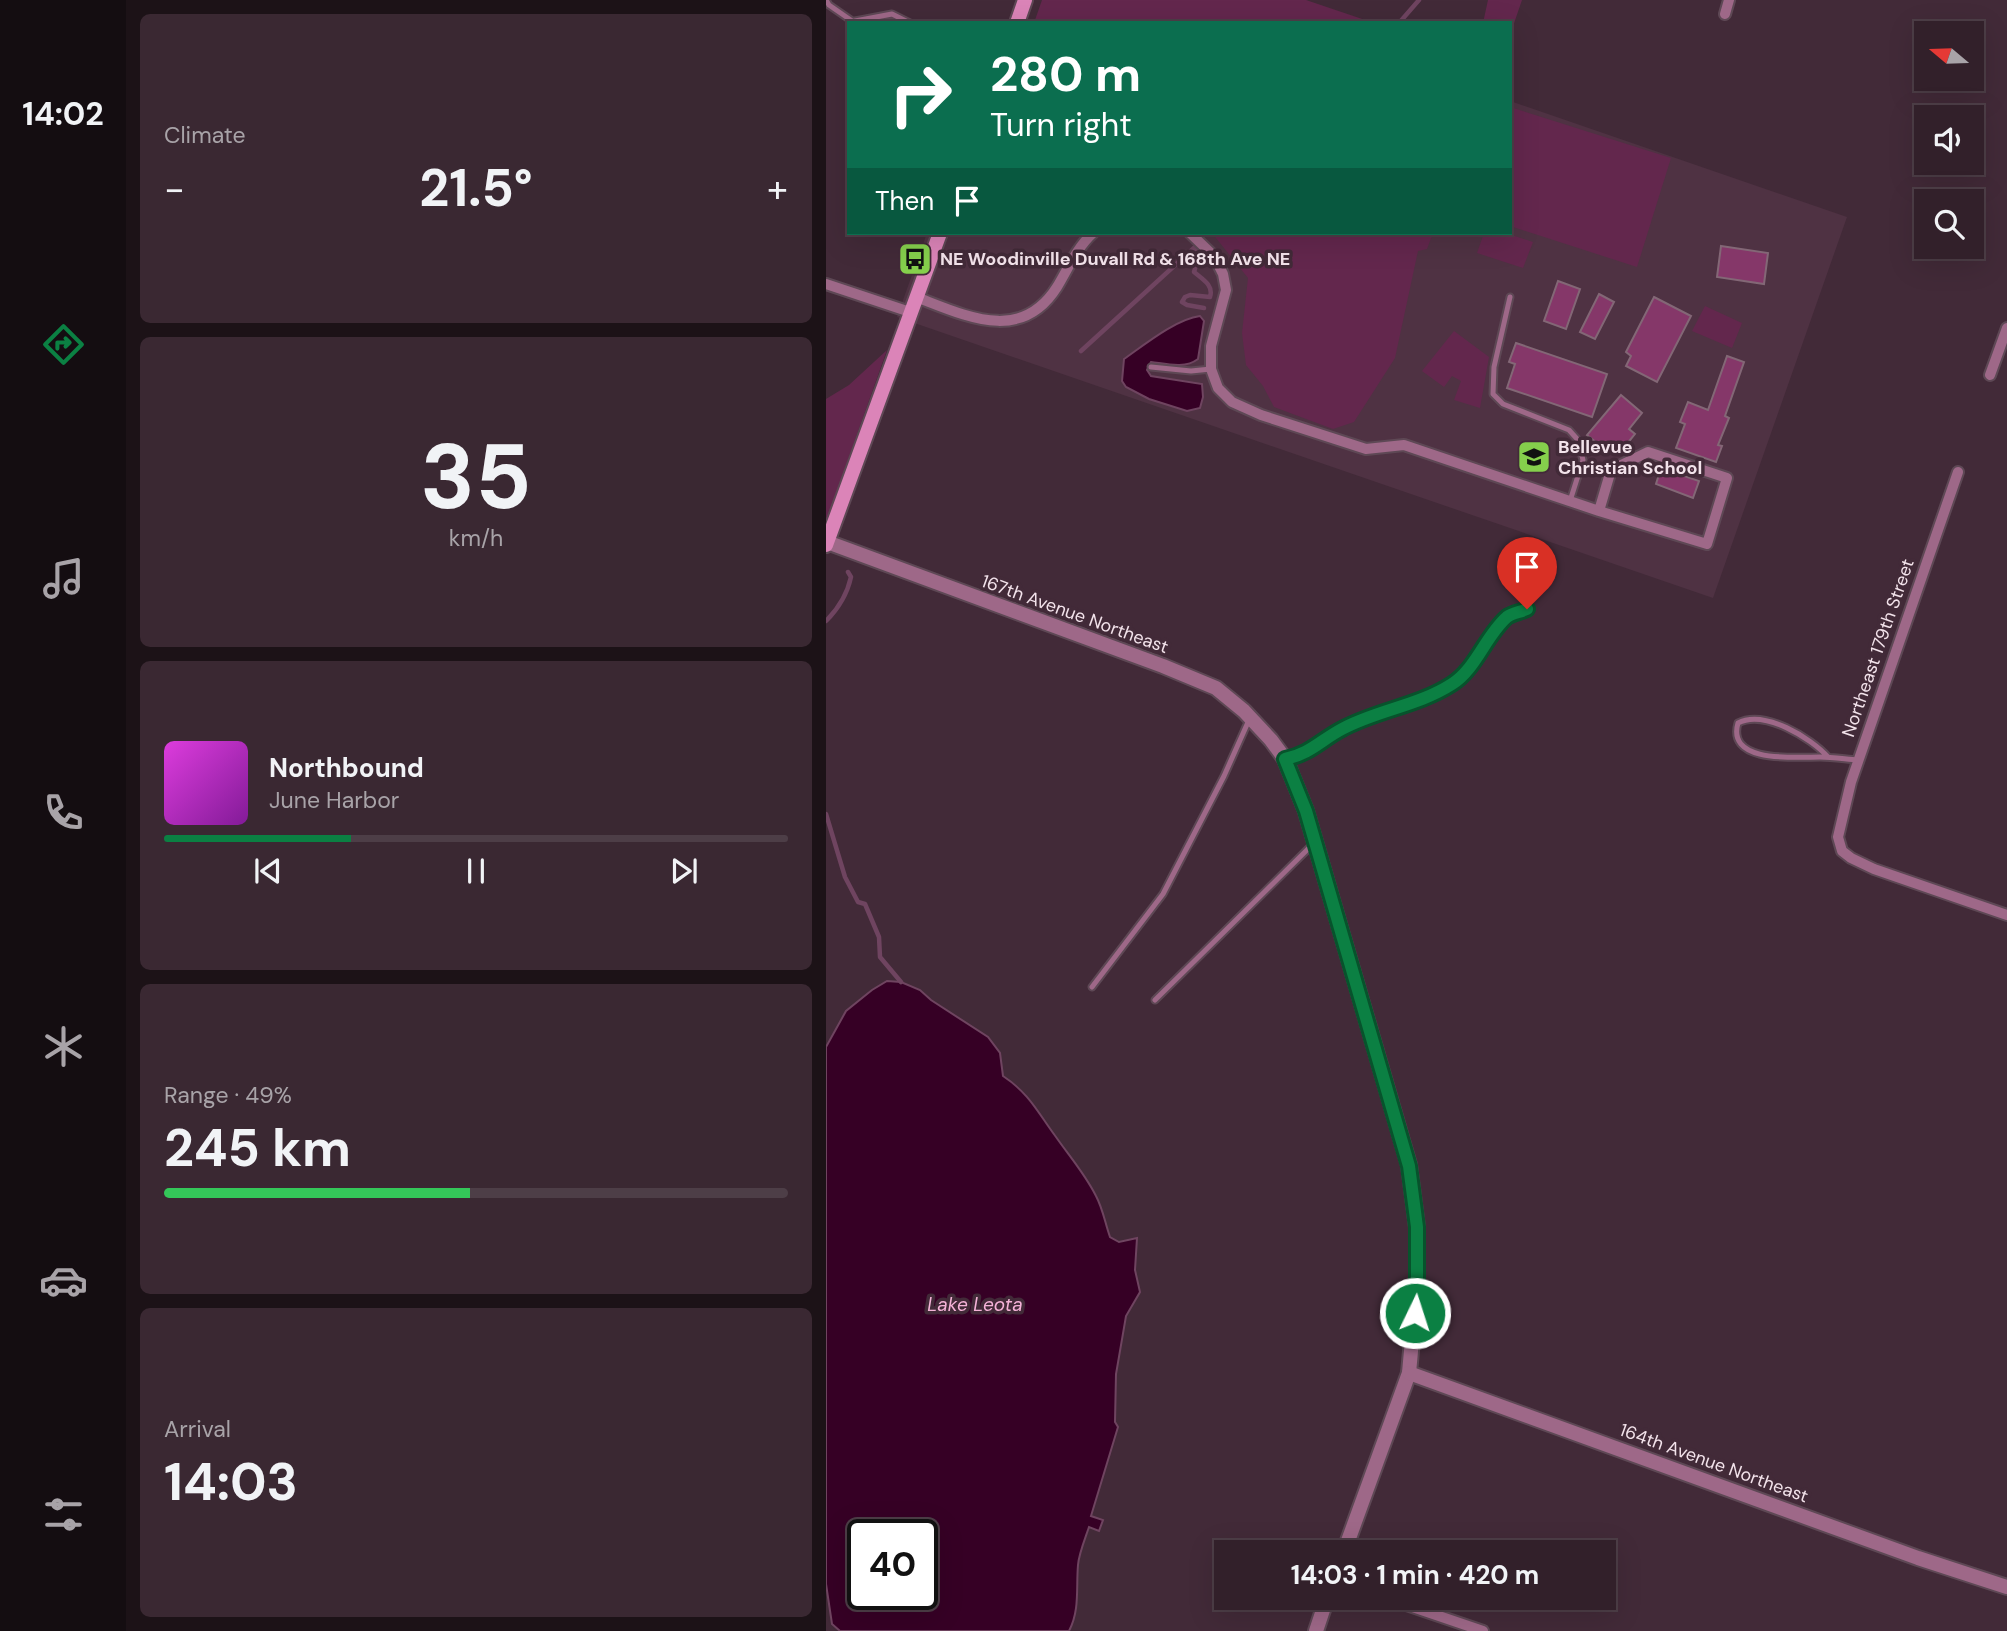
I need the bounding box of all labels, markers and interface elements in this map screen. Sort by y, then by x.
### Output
north arrow [1914,21,1984,91]
map controls [1914,21,1984,259]
text: 280 m [990,42,1141,106]
icon: right [875,49,966,140]
text: 14:02 [22,93,104,135]
text: Turn right [990,104,1132,146]
button: sound [1914,105,1984,175]
text: Climate [164,120,246,150]
text: 21.5° [419,154,533,222]
text: − [164,164,185,214]
text: + [767,164,788,214]
icon: arrive [948,182,986,220]
text: Then [875,184,934,218]
button: search [1914,189,1984,259]
bus stop icon: NE Woodinville Duvall Rd & 168th Ave NE [896,240,934,278]
place label: NE Woodinville Duvall Rd & 168th Ave NE [940,247,1290,271]
icon: directions [39,320,88,369]
text: 35 [420,418,532,536]
place label: Bellevue Christian School [1558,435,1702,480]
school or university icon: Bellevue Christian School [1515,438,1553,476]
text: km/h [449,523,503,553]
pin [1497,537,1557,609]
icon: arrive [1508,548,1546,586]
icon: music [39,554,88,603]
street label: Northeast 179th Street [1836,556,1920,740]
street label: 167th Avenue Northeast [978,569,1172,659]
text: Northbound [269,751,424,785]
text: June Harbor [269,785,399,815]
icon: phone [39,788,88,837]
icon: previous [249,852,287,890]
icon: pause [457,852,495,890]
icon: next [665,852,703,890]
icon: climate [39,1022,88,1071]
text: Range · 49% [164,1080,292,1110]
text: 245 km [164,1114,351,1182]
icon: car [39,1256,88,1305]
position arrow [1378,1276,1452,1350]
water label: Lake Leota [927,1292,1023,1317]
text: Arrival [164,1414,231,1444]
street label: 164th Avenue Northeast [1616,1418,1812,1508]
text: 14:03 [164,1448,298,1516]
icon: filters [39,1490,88,1539]
speed limit sign: 40 [847,1519,938,1610]
text: 14:03 · 1 min · 420 m [1291,1558,1539,1592]

